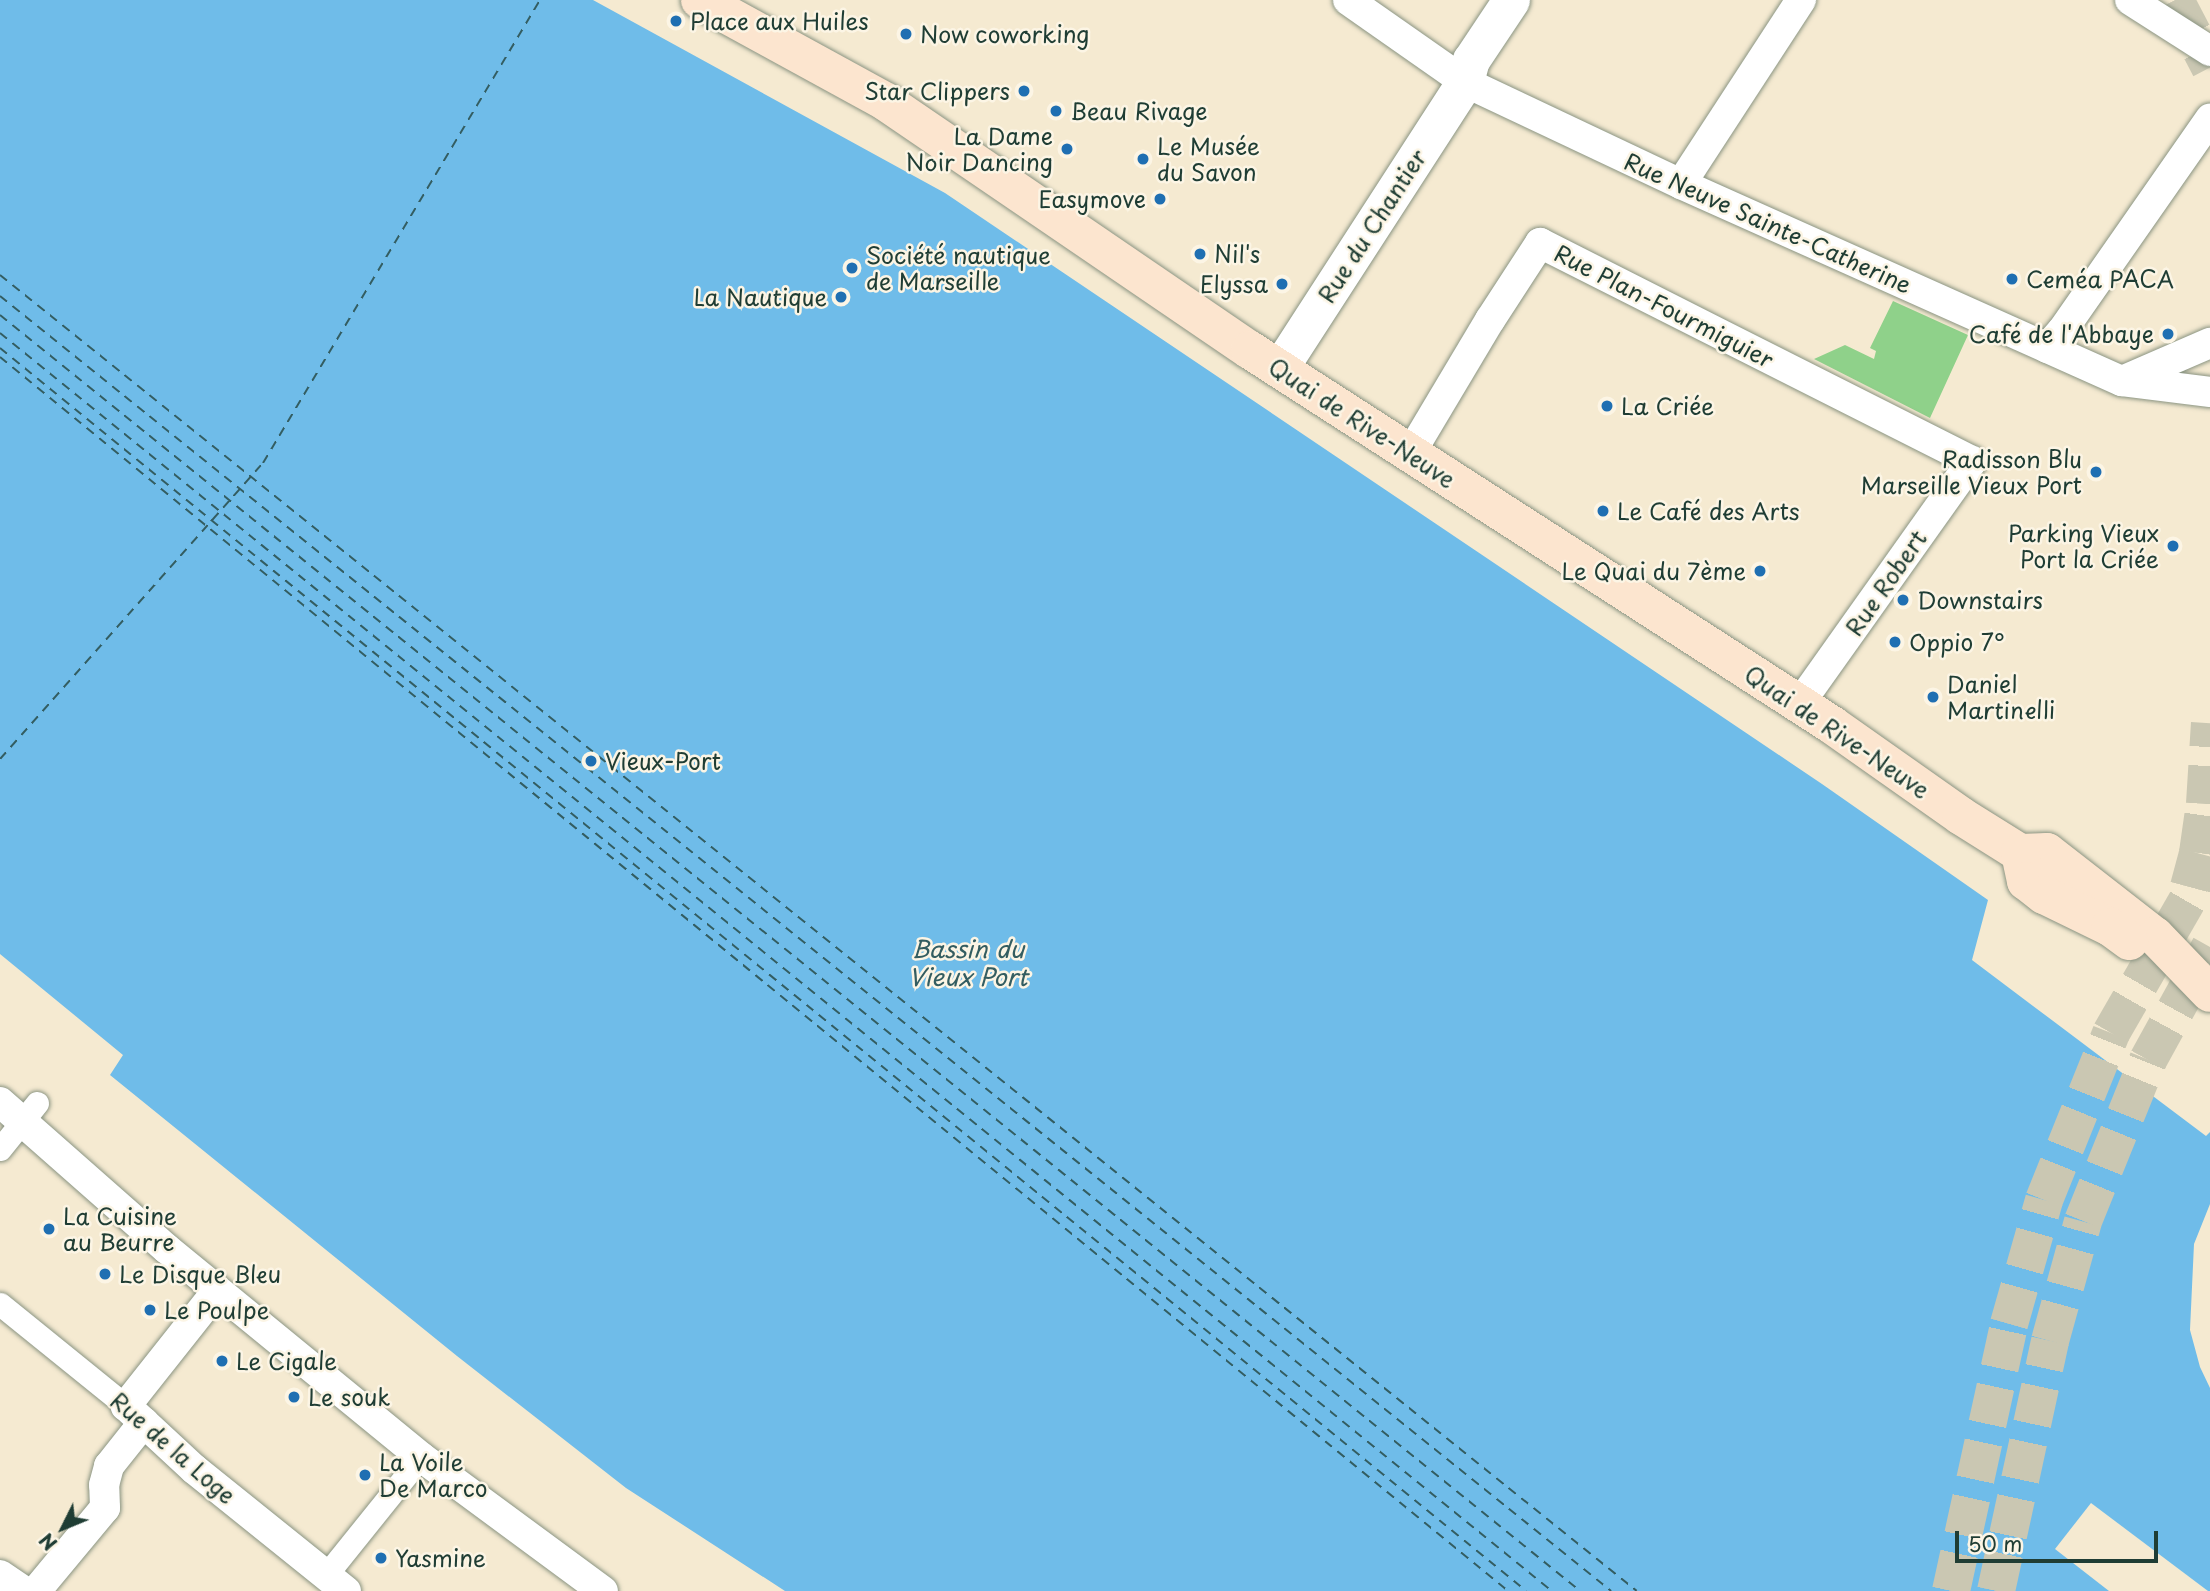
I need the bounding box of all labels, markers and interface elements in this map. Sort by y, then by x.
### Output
place label: Place aux Huiles [690,7,870,35]
marker: Place aux Huiles [668,13,684,29]
place label: Now coworking [920,20,1089,48]
marker: Now coworking [898,26,914,42]
place label: Star Clippers [863,77,1010,105]
marker: Star Clippers [1016,83,1032,99]
place label: Beau Rivage [1070,97,1207,125]
marker: Beau Rivage [1048,103,1064,119]
place label: La Dame Noir Dancing [906,122,1053,176]
place label: Le Musée du Savon [1157,132,1259,186]
marker: La Dame Noir Dancing [1059,141,1075,157]
street label: Rue du Chantier [1311,142,1433,310]
street label: Rue Neuve Sainte-Catherine [1619,147,1917,299]
marker: Le Musée du Savon [1135,151,1151,167]
place label: Easymove [1038,185,1146,213]
marker: Easymove [1152,191,1168,207]
street label: Rue Plan-Fourmiguier [1549,238,1779,374]
place label: Nil's [1214,240,1260,268]
place label: Société nautique de Marseille [866,241,1051,295]
marker: Nil's [1192,246,1208,262]
marker: Société nautique de Marseille [844,260,860,276]
place label: Ceméa PACA [2026,265,2174,293]
place label: Elyssa [1200,270,1268,298]
marker: Ceméa PACA [2004,271,2020,287]
marker: Elyssa [1274,276,1290,292]
place label: La Nautique [691,283,827,311]
marker: La Nautique [833,289,849,305]
place label: Café de l'Abbaye [1968,320,2154,348]
marker: Café de l'Abbaye [2160,326,2176,342]
street label: Quai de Rive-Neuve [1263,352,1461,494]
place label: La Criée [1621,392,1714,420]
marker: La Criée [1599,398,1615,414]
place label: Radisson Blu Marseille Vieux Port [1861,445,2082,499]
marker: Radisson Blu Marseille Vieux Port [2088,464,2104,480]
place label: Le Café des Arts [1617,497,1800,525]
marker: Le Café des Arts [1595,503,1611,519]
place label: Parking Vieux Port la Criée [2007,519,2159,573]
street label: Rue Robert [1839,525,1933,641]
marker: Parking Vieux Port la Criée [2165,538,2181,554]
place label: Le Quai du 7ème [1560,557,1746,585]
marker: Le Quai du 7ème [1752,563,1768,579]
place label: Downstairs [1917,586,2043,614]
marker: Downstairs [1895,592,1911,608]
place label: Oppio 7° [1909,628,2004,656]
marker: Oppio 7° [1887,634,1903,650]
street label: Quai de Rive-Neuve [1739,660,1935,804]
place label: Daniel Martinelli [1947,670,2055,724]
marker: Daniel Martinelli [1925,689,1941,705]
place label: Vieux-Port [605,747,721,775]
marker: Vieux-Port [583,753,599,769]
water label: Bassin du Vieux Port [909,935,1027,991]
place label: La Cuisine au Beurre [63,1202,179,1256]
marker: La Cuisine au Beurre [41,1221,57,1237]
place label: Le Disque Bleu [119,1260,282,1288]
marker: Le Disque Bleu [97,1266,113,1282]
place label: Le Poulpe [164,1296,269,1324]
marker: Le Poulpe [142,1302,158,1318]
place label: Le Cigale [236,1347,338,1375]
marker: Le Cigale [214,1353,230,1369]
place label: Le souk [308,1383,391,1411]
street label: Rue de la Loge [103,1385,243,1511]
marker: Le souk [286,1389,302,1405]
place label: La Voile De Marco [379,1448,488,1502]
marker: La Voile De Marco [357,1467,373,1483]
north arrow [28,1493,98,1563]
scale bar [1958,1518,2161,1562]
text: N [32,1527,63,1557]
text: 50 m [1968,1527,2022,1559]
place label: Yasmine [395,1544,486,1572]
marker: Yasmine [373,1550,389,1566]

